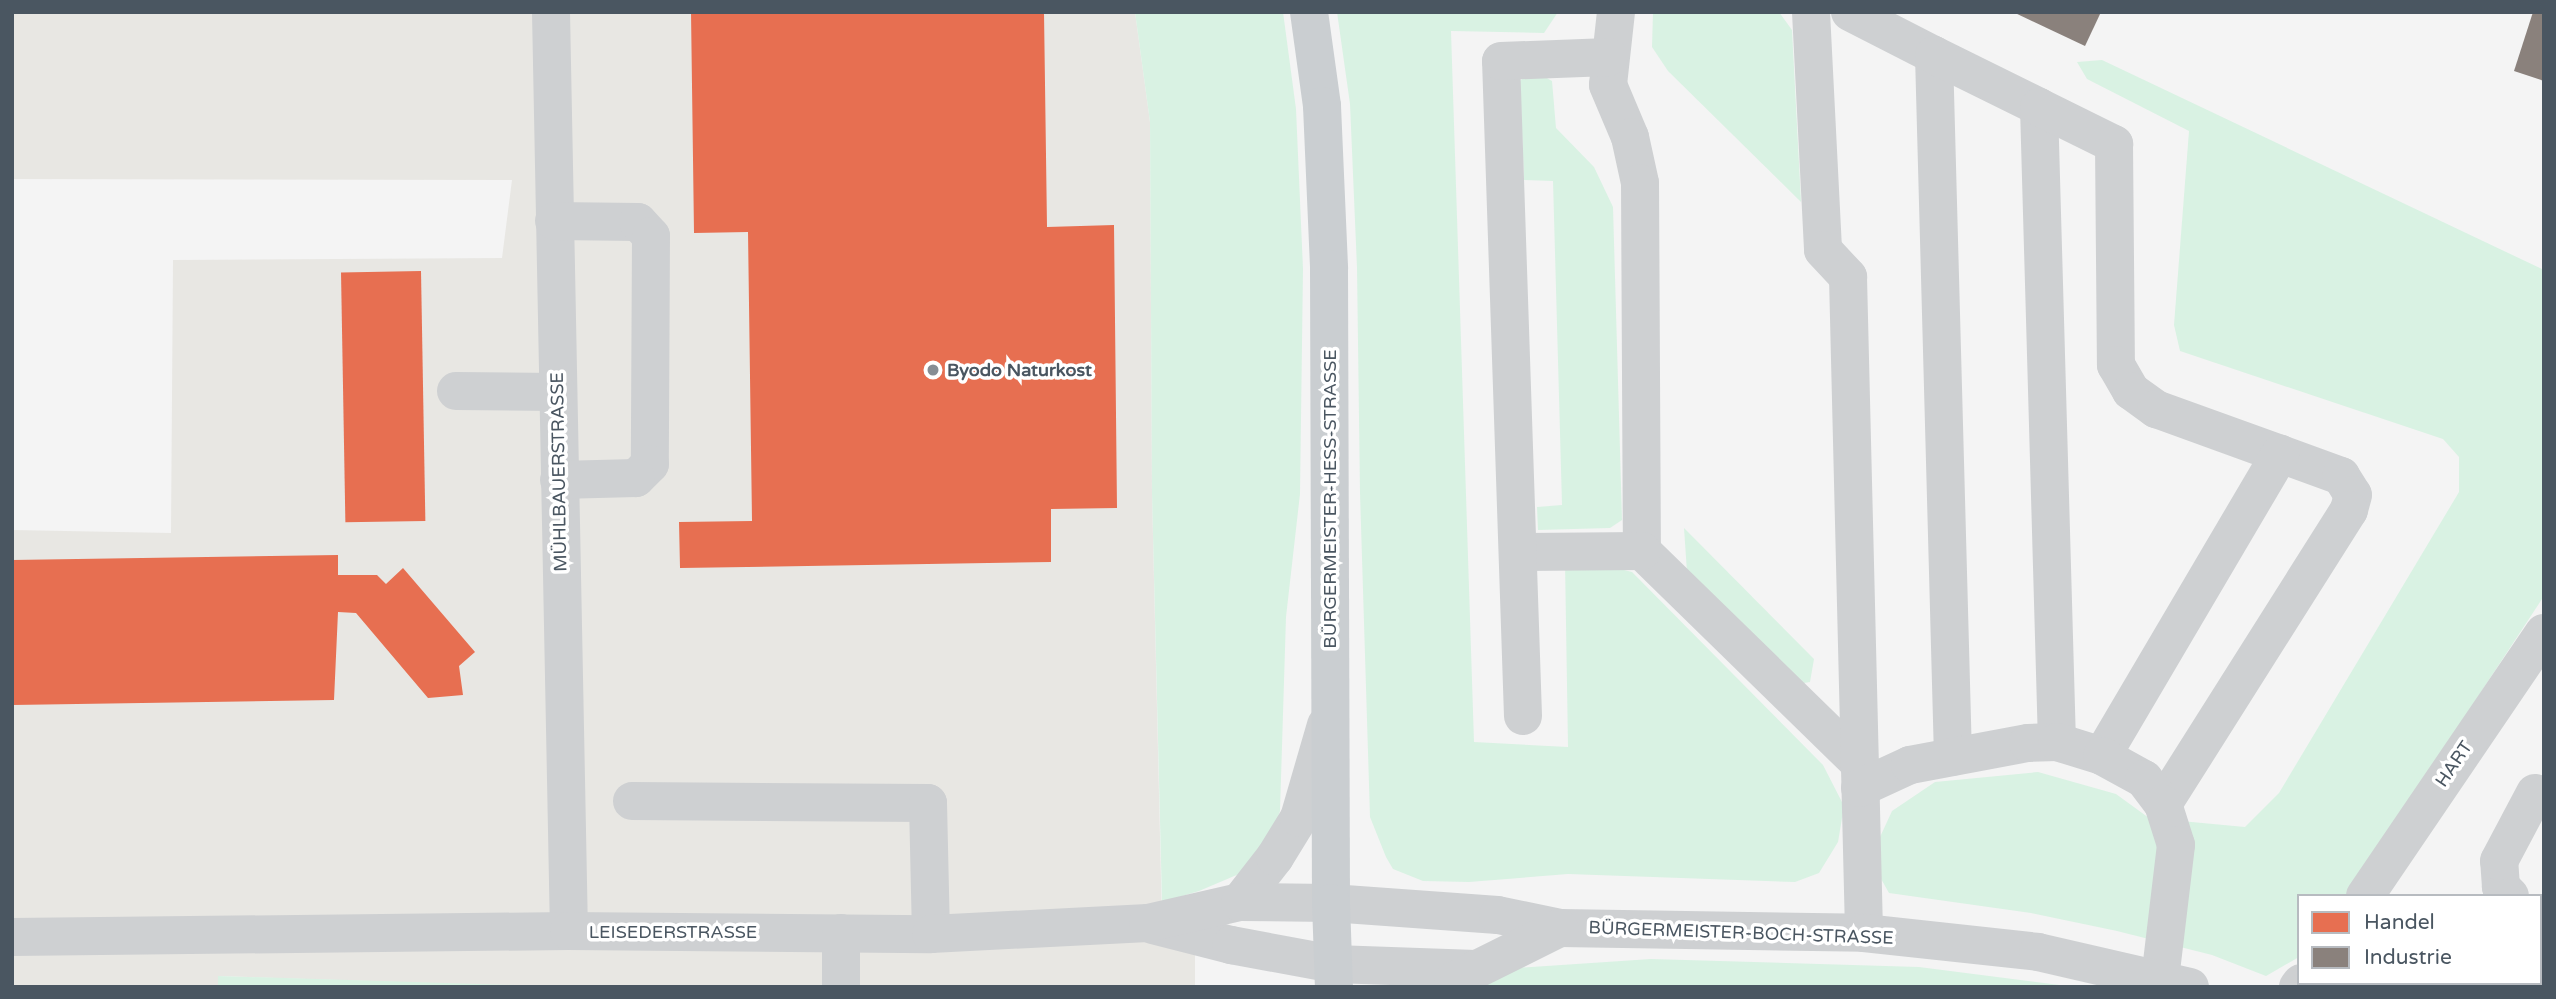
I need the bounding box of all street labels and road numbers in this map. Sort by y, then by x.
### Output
street label: BÜRGERMEISTER-HESS-STRASSE [1319,349,1341,649]
street label: MÜHLBAUERSTRASSE [546,372,572,572]
street label: HART [2431,737,2477,791]
street label: BÜRGERMEISTER-BOCH-STRASSE [1588,917,1894,949]
street label: LEISEDERSTRASSE [589,921,757,943]

